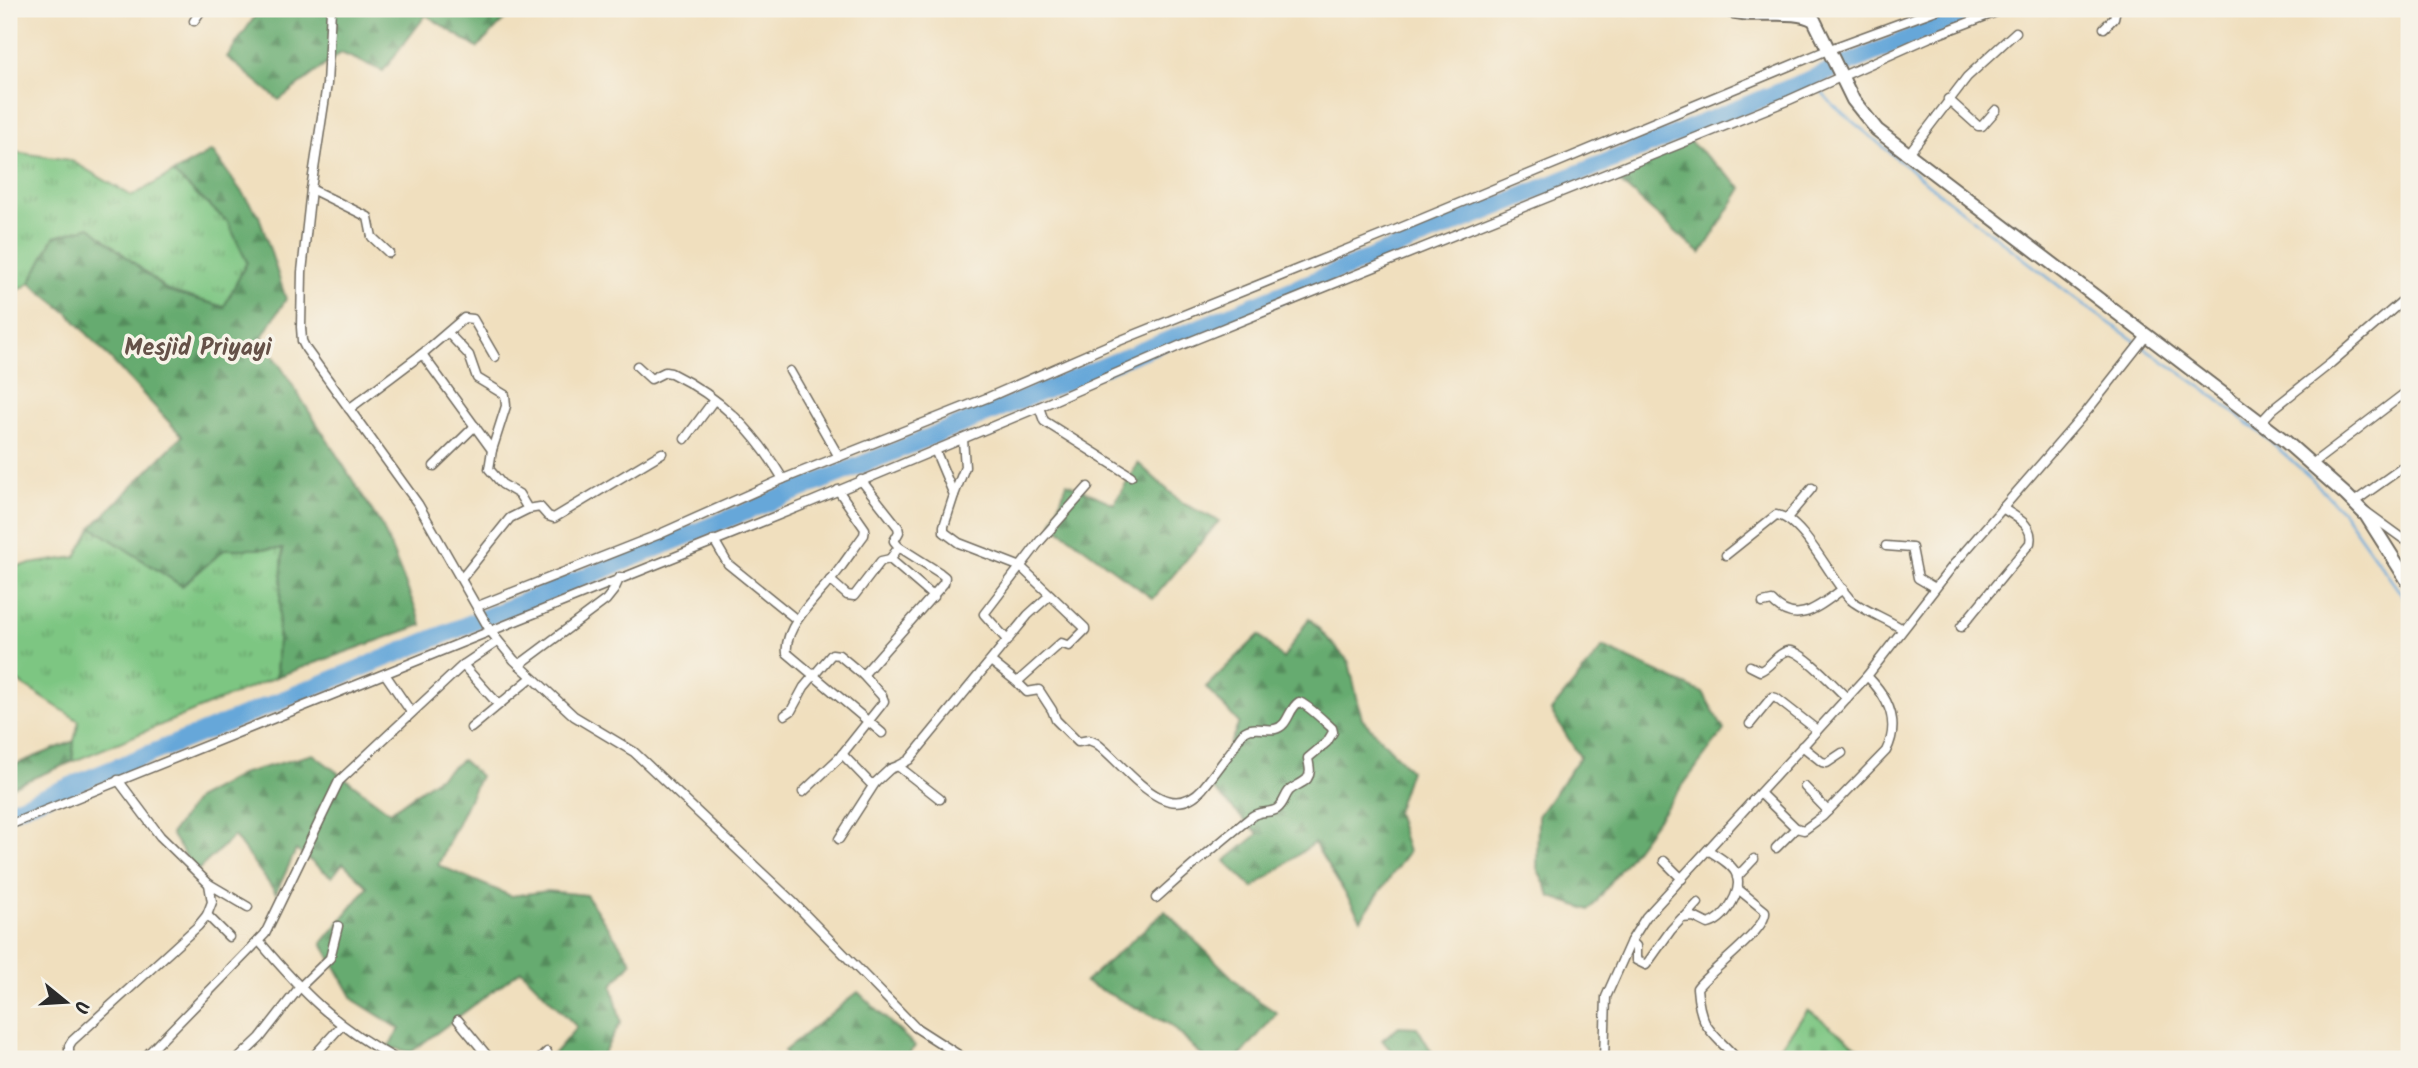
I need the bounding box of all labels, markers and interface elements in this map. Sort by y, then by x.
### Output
district label: Mesjid Priyayi [124,329,272,368]
north arrow [32,967,102,1036]
text: U [64,997,96,1017]

